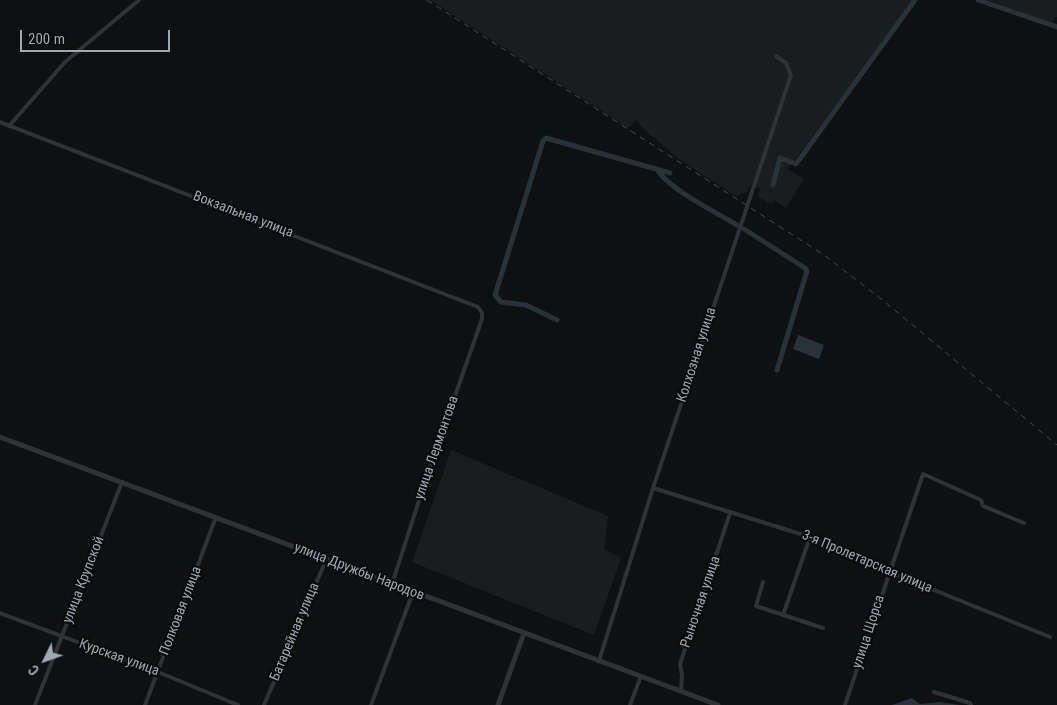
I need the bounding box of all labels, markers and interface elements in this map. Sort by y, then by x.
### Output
scale bar [22,20,172,52]
text: 200 m [28,30,65,48]
street label: Вокзальная улица [191,188,295,242]
street label: Колхозная улица [674,305,720,405]
street label: улица Лермонтова [411,394,463,502]
street label: 3-я Пролетарская улица [799,527,935,597]
street label: улица Крупской [60,534,108,626]
street label: улица Дружбы Народов [291,539,427,605]
street label: Рыночная улица [677,554,725,650]
street label: Полковая улица [156,564,206,658]
street label: Батарейная улица [267,580,323,684]
street label: улица Щорса [849,593,889,671]
north arrow [20,635,70,685]
street label: Курская улица [77,636,161,680]
text: С [25,662,42,678]

